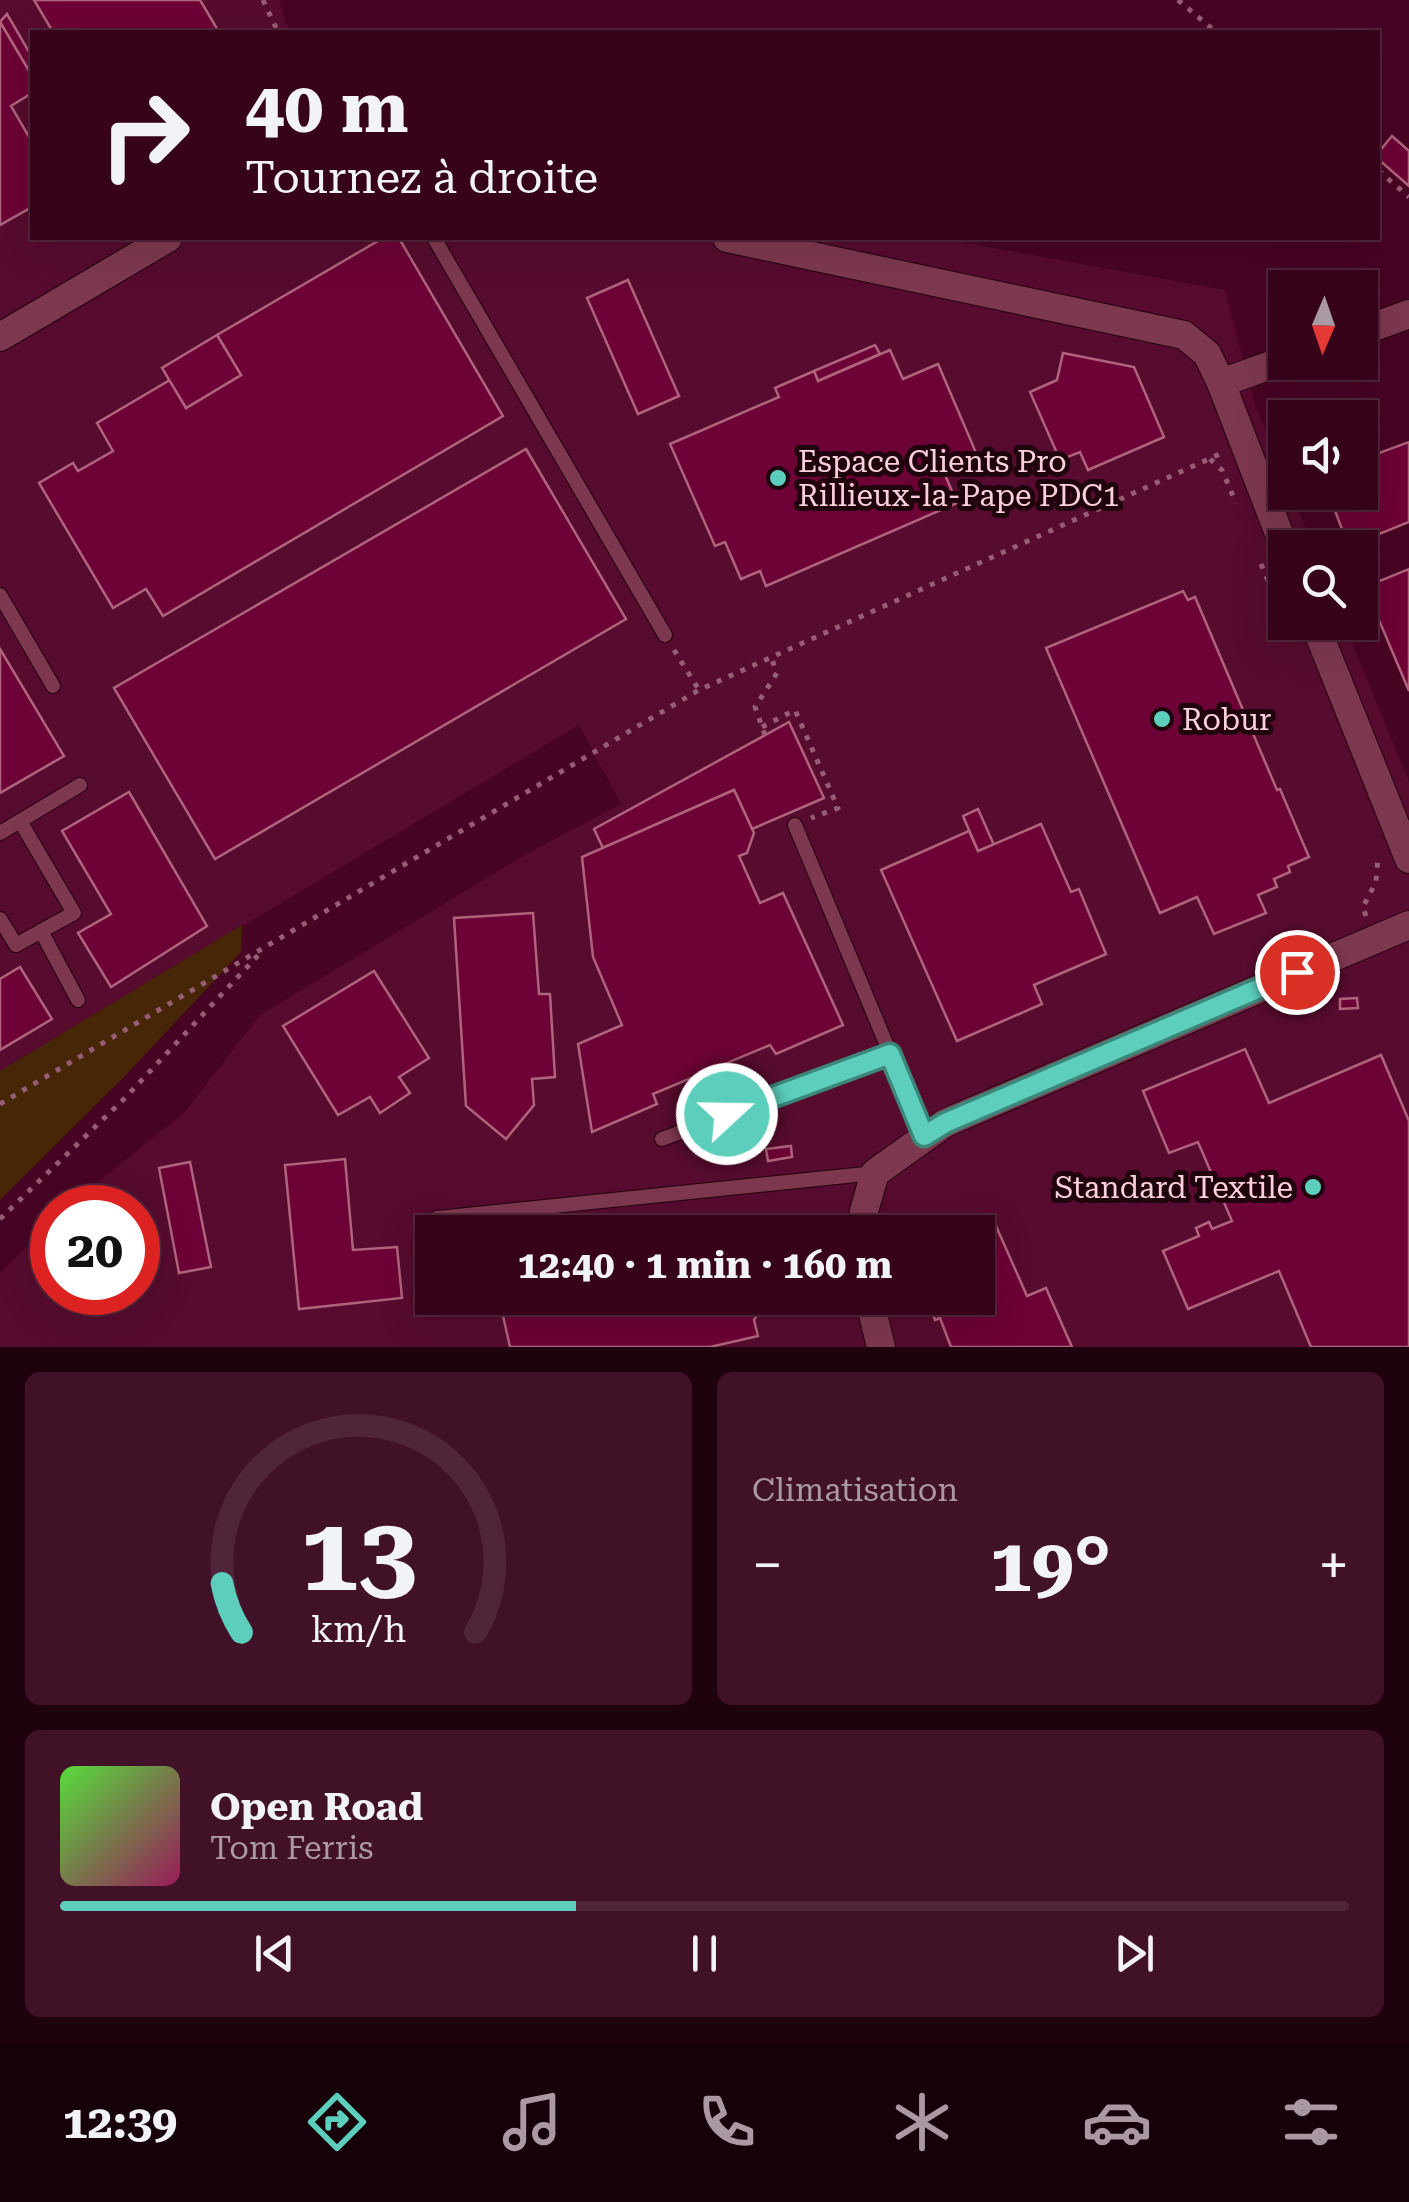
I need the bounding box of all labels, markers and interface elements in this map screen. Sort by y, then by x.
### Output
text: 40 m [245,67,409,149]
icon: right [80,70,210,200]
text: Tournez à droite [245,151,598,204]
north arrow [1268,270,1378,380]
map controls [1268,270,1378,640]
button: sound [1268,400,1378,510]
place label: Espace Clients Pro Rillieux-la-Pape PDC1 [798,444,1120,513]
marker: Espace Clients Pro Rillieux-la-Pape PDC1 [767,467,789,489]
button: search [1268,530,1378,640]
place label: Robur [1182,702,1271,737]
marker: Robur [1151,708,1173,730]
pin [1255,930,1340,1015]
icon: arrive [1270,945,1325,1000]
position arrow [675,1062,779,1166]
place label: Standard Textile [1055,1170,1293,1205]
marker: Standard Textile [1302,1176,1324,1198]
speed limit sign: 20 [30,1185,160,1315]
text: 12:40 · 1 min · 160 m [518,1243,892,1287]
text: Climatisation [752,1471,958,1509]
text: 13 [300,1494,417,1615]
text: 19° [990,1521,1111,1609]
text: − [752,1533,783,1597]
text: + [1318,1533,1349,1597]
text: km/h [311,1609,406,1651]
text: Open Road [210,1785,423,1829]
text: Tom Ferris [210,1829,373,1867]
icon: previous [247,1926,302,1981]
icon: pause [677,1926,732,1981]
icon: next [1107,1926,1162,1981]
icon: directions [302,2087,372,2157]
icon: music [497,2087,567,2157]
icon: phone [692,2087,762,2157]
icon: climate [887,2087,957,2157]
icon: car [1082,2087,1152,2157]
icon: filters [1276,2087,1346,2157]
text: 12:39 [62,2096,177,2149]

